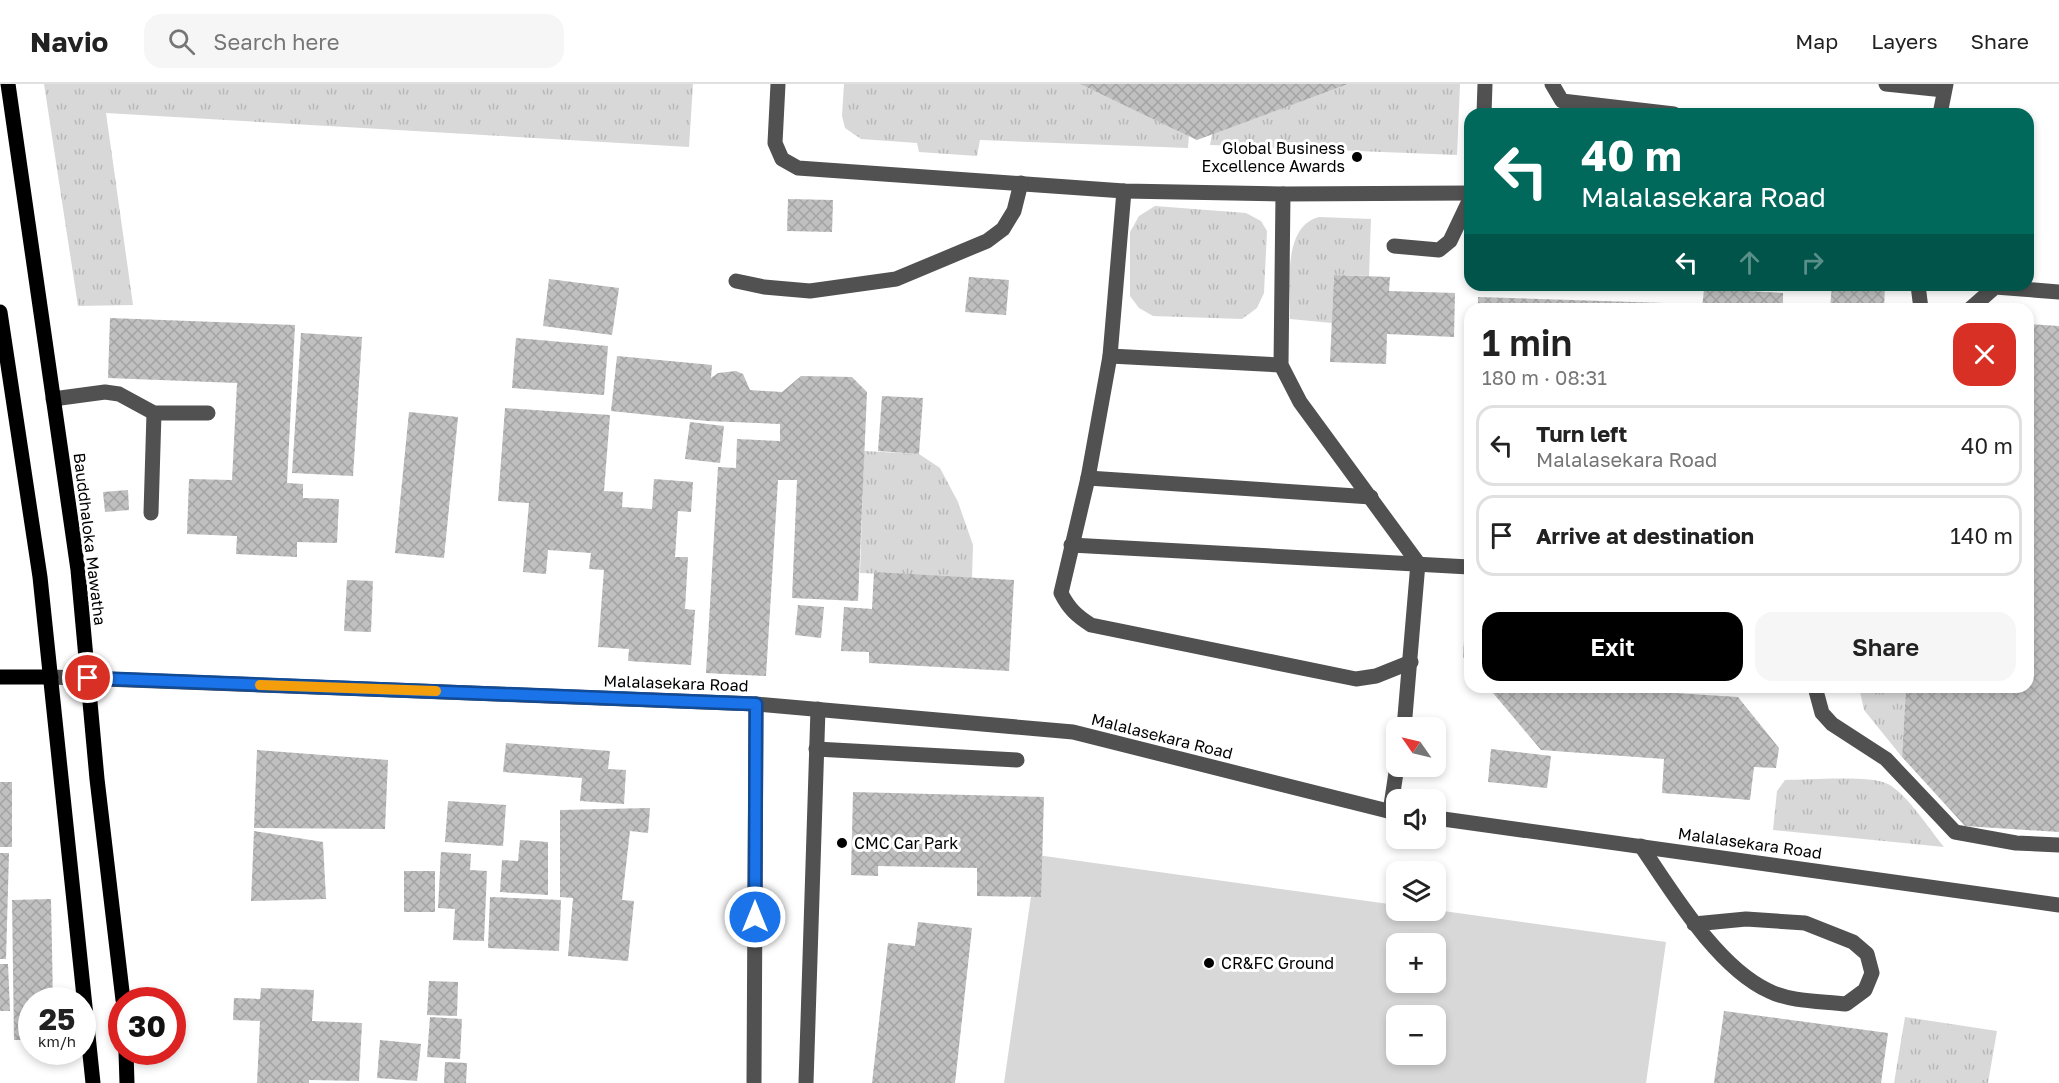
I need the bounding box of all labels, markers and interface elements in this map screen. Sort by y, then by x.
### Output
search box [144,14,564,68]
text: Navio [30,25,108,58]
icon: search [165,25,198,58]
text: Search here [213,28,339,55]
text: Map [1795,28,1838,54]
text: Layers [1871,28,1938,54]
text: Share [1971,28,2029,54]
text: 40 m [1581,130,1682,180]
icon: left [1482,132,1560,210]
place label: Global Business Excellence Awards [1202,138,1345,176]
marker: Global Business Excellence Awards [1350,150,1364,164]
text: Malalasekara Road [1581,181,1826,213]
icon: left [1670,246,1703,279]
icon: ahead [1733,246,1766,279]
icon: right [1796,246,1829,279]
text: 1 min [1482,321,1572,364]
button: close [1953,323,2016,386]
text: 180 m · 08:31 [1482,365,1607,389]
text: Turn left [1536,420,1627,447]
icon: left [1485,429,1518,462]
text: 40 m [1961,432,2013,459]
text: Malalasekara Road [1536,447,1717,471]
street label: Bauddhaloka Mawatha [69,451,111,627]
icon: arrive [1485,519,1518,552]
text: Arrive at destination [1536,522,1754,549]
text: 140 m [1950,522,2013,549]
button: Exit [1482,612,1743,681]
button: Share [1755,612,2016,681]
pin [62,652,113,703]
icon: arrive [71,661,104,694]
street label: Malalasekara Road [603,670,749,696]
street label: Malalasekara Road [1089,709,1235,763]
north arrow [1386,717,1446,777]
map controls [1386,717,1446,1065]
button: sound [1386,789,1446,849]
street label: Malalasekara Road [1677,823,1823,863]
place label: CMC Car Park [854,833,958,853]
marker: CMC Car Park [835,836,849,850]
button: layers [1386,861,1446,921]
position arrow [723,885,787,949]
button: + [1386,933,1446,993]
place label: CR&FC Ground [1221,953,1334,973]
marker: CR&FC Ground [1202,956,1216,970]
speed limit sign: 30 [108,987,186,1065]
text: 25 [39,1001,75,1037]
button: − [1386,1005,1446,1065]
text: km/h [38,1032,76,1050]

